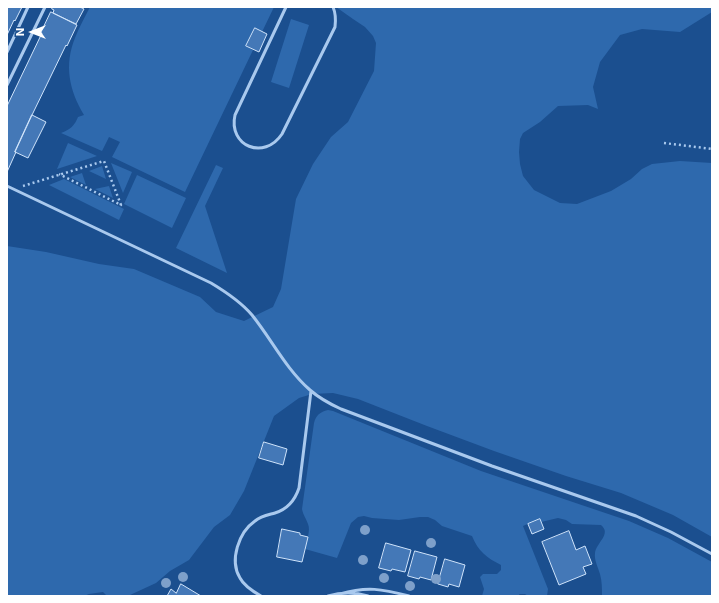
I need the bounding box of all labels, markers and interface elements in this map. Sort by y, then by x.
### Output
north arrow [12,12,52,52]
text: N [13,28,27,36]

